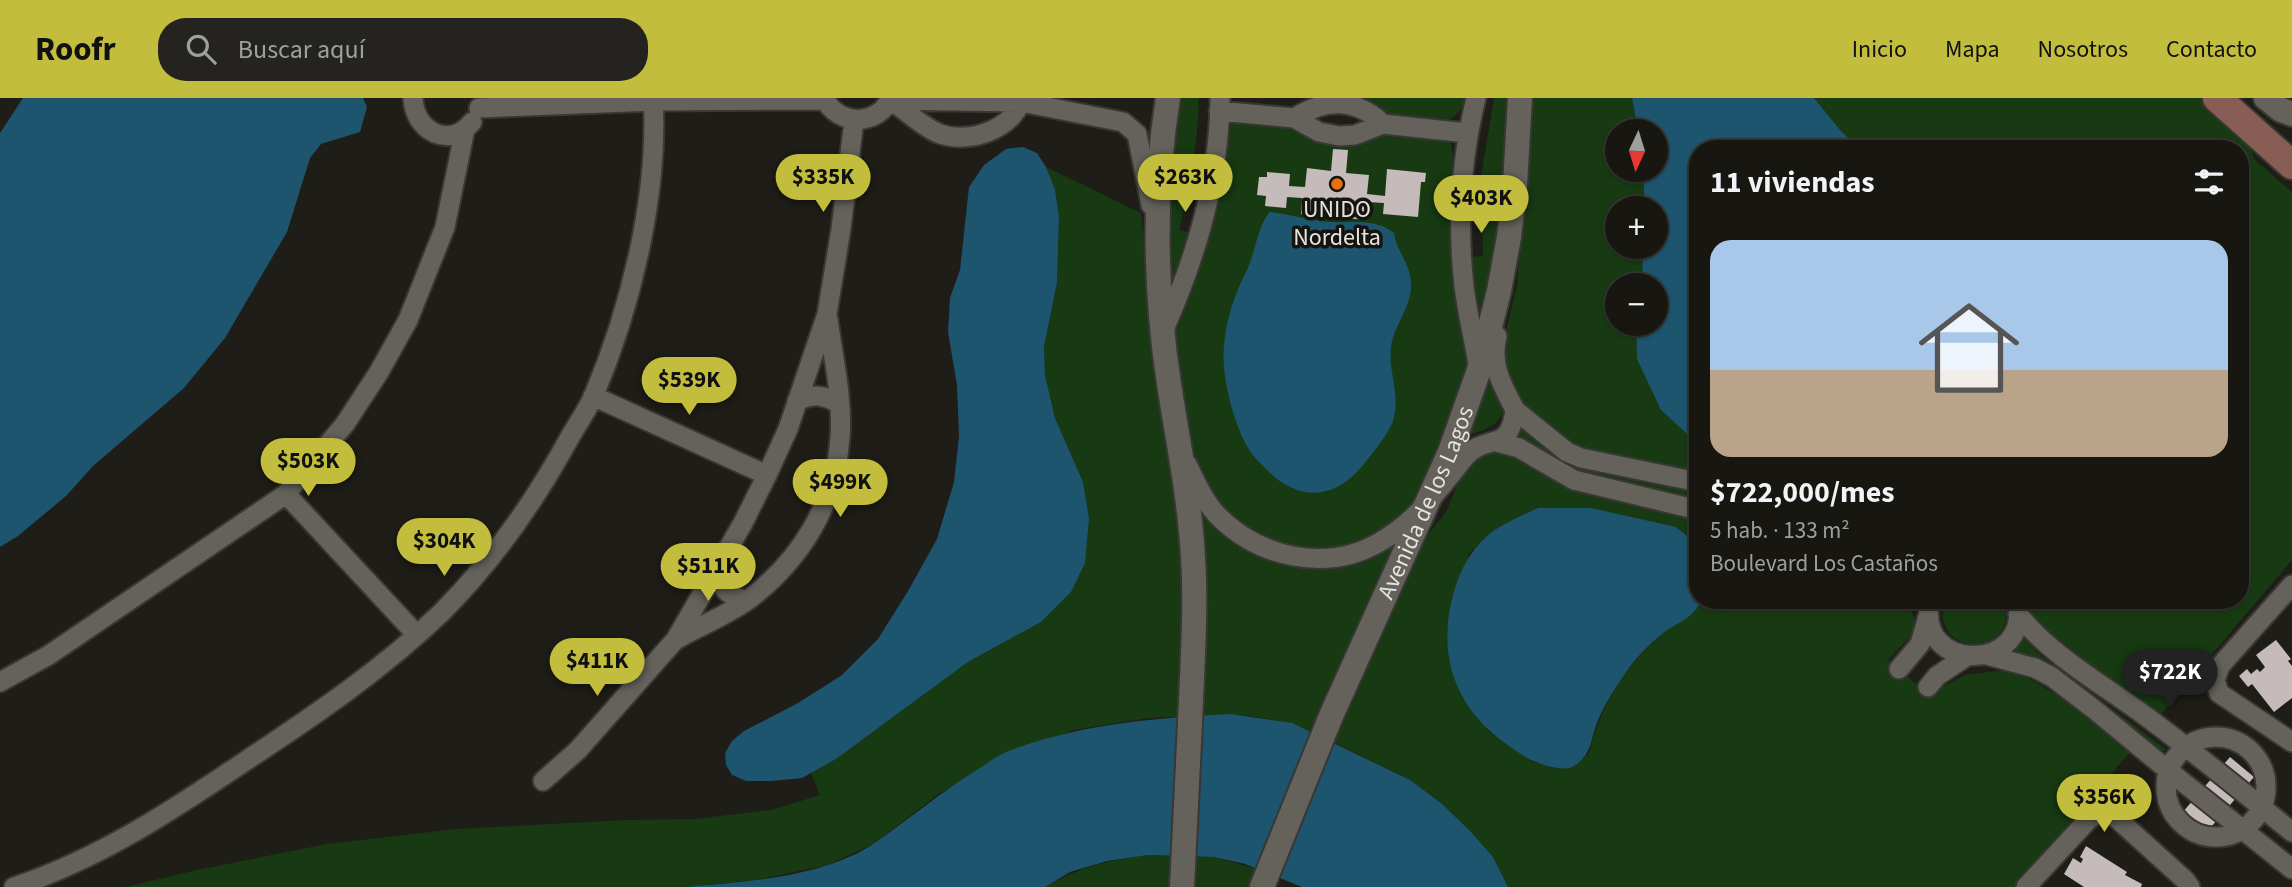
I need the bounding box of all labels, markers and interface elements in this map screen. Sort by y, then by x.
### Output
search box [158,18,648,81]
text: Roofr [35,26,116,73]
icon: search [182,30,220,68]
text: Buscar aquí [238,31,365,68]
text: Inicio [1852,32,1907,67]
text: Mapa [1945,32,2000,67]
text: Nosotros [2038,32,2128,67]
text: Contacto [2166,32,2257,67]
north arrow [1605,119,1668,182]
map controls [1605,119,1668,336]
pin: $335K [774,155,872,214]
pin: $263K [1136,155,1234,214]
text: $335K [792,160,854,193]
text: $263K [1154,160,1216,193]
text: 11 viviendas [1710,161,1875,204]
icon: filters [2190,163,2228,201]
marker: UNIDO Nordelta [1329,176,1345,192]
pin: $403K [1432,176,1530,235]
text: $403K [1450,181,1512,214]
place label: UNIDO Nordelta [1293,192,1381,255]
button: + [1605,196,1668,259]
button: − [1605,273,1668,336]
icon: home [1906,285,2032,411]
pin: $539K [640,358,738,417]
text: $539K [658,363,720,396]
street label: Avenida de los Lagos [1369,401,1483,605]
pin: $503K [259,438,357,498]
text: $503K [277,444,339,477]
pin: $499K [791,460,889,519]
text: $499K [809,465,871,498]
text: $722,000/mes [1710,471,1895,514]
text: 5 hab. · 133 m² [1710,514,1850,547]
pin: $304K [395,518,493,578]
text: $304K [413,524,475,557]
pin: $511K [659,544,757,603]
text: Boulevard Los Castaños [1710,547,1938,580]
text: $511K [677,549,739,582]
pin: $411K [548,638,646,698]
text: $411K [566,644,628,677]
pin: $722K [2121,650,2219,709]
text: $722K [2139,655,2201,688]
pin: $356K [2055,774,2153,834]
text: $356K [2073,780,2135,813]

